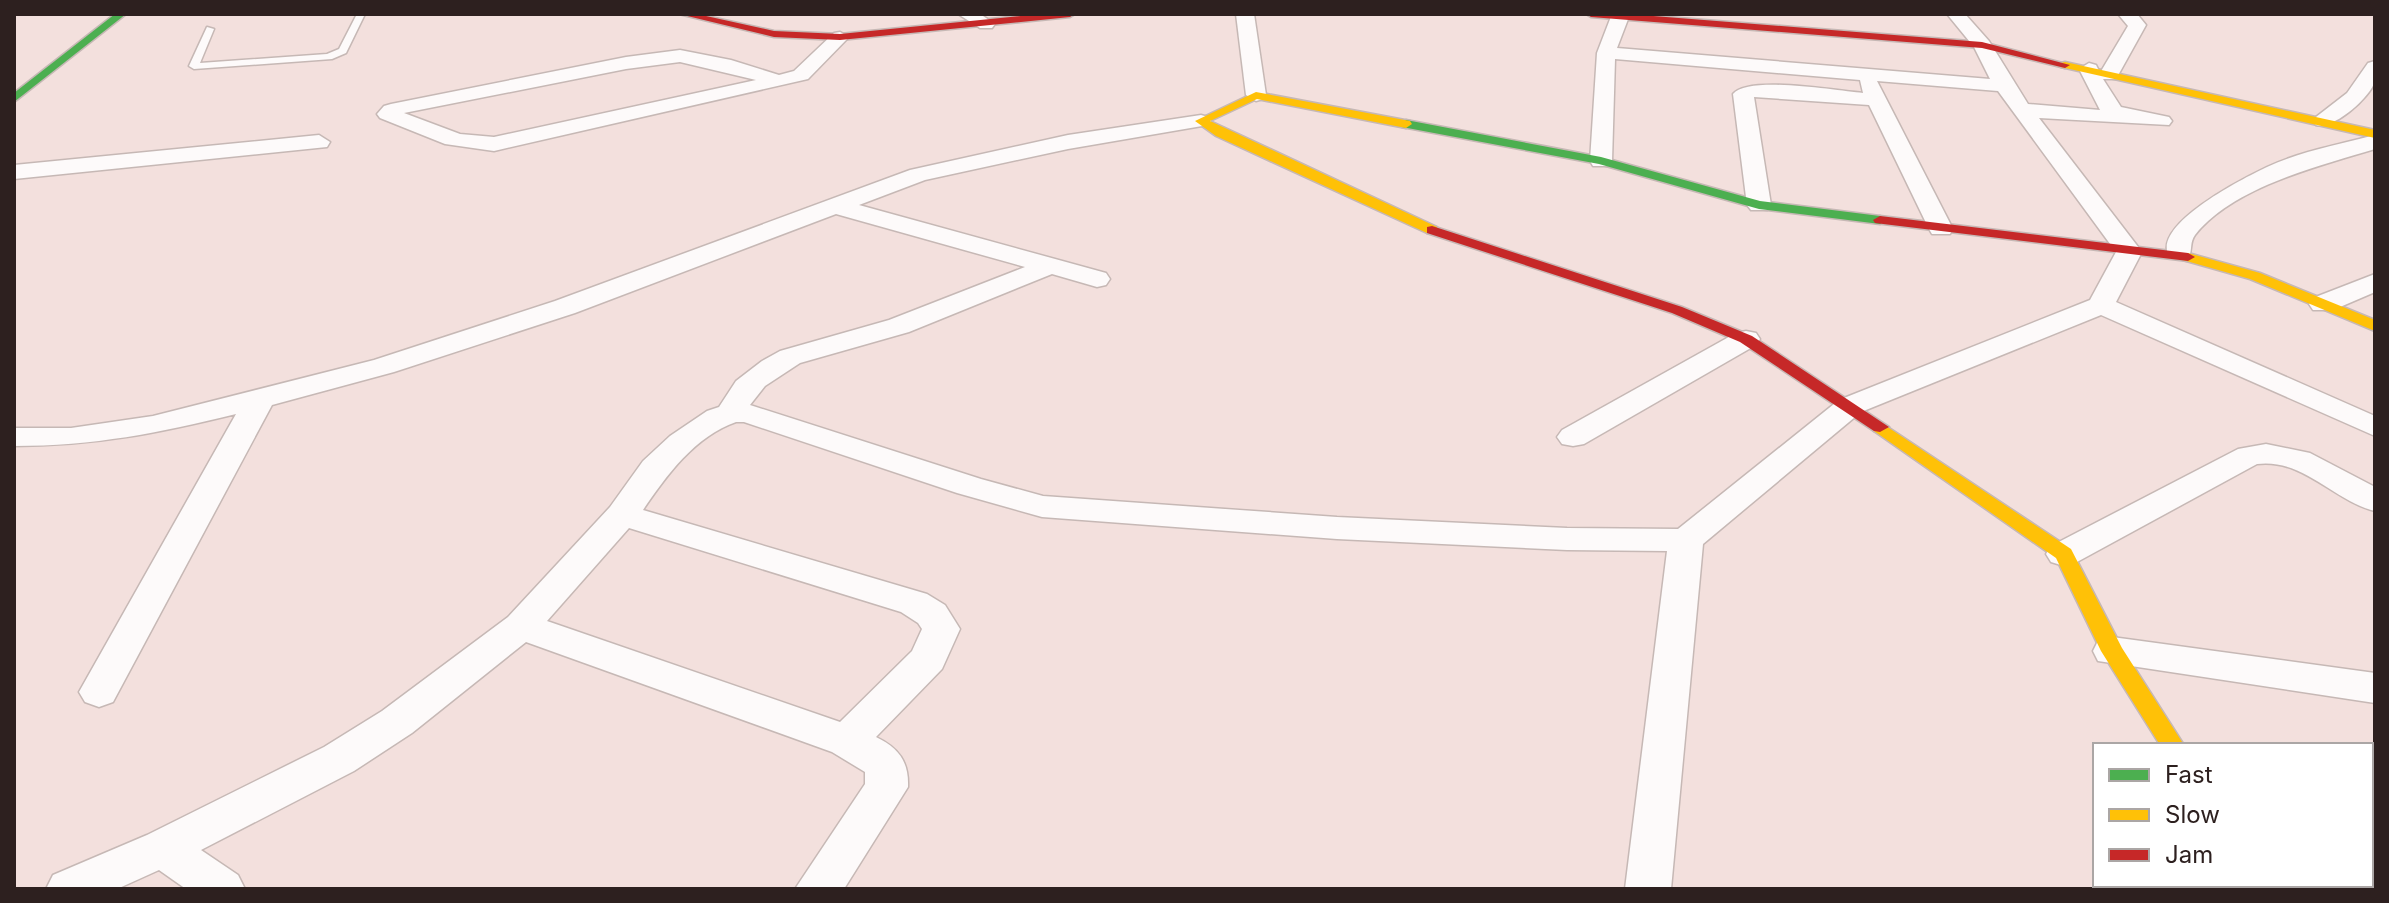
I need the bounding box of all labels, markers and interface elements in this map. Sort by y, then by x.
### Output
legend [2093,743,2373,887]
text: Fast [2165,760,2213,789]
text: Slow [2165,800,2220,829]
text: Jam [2165,840,2213,869]

